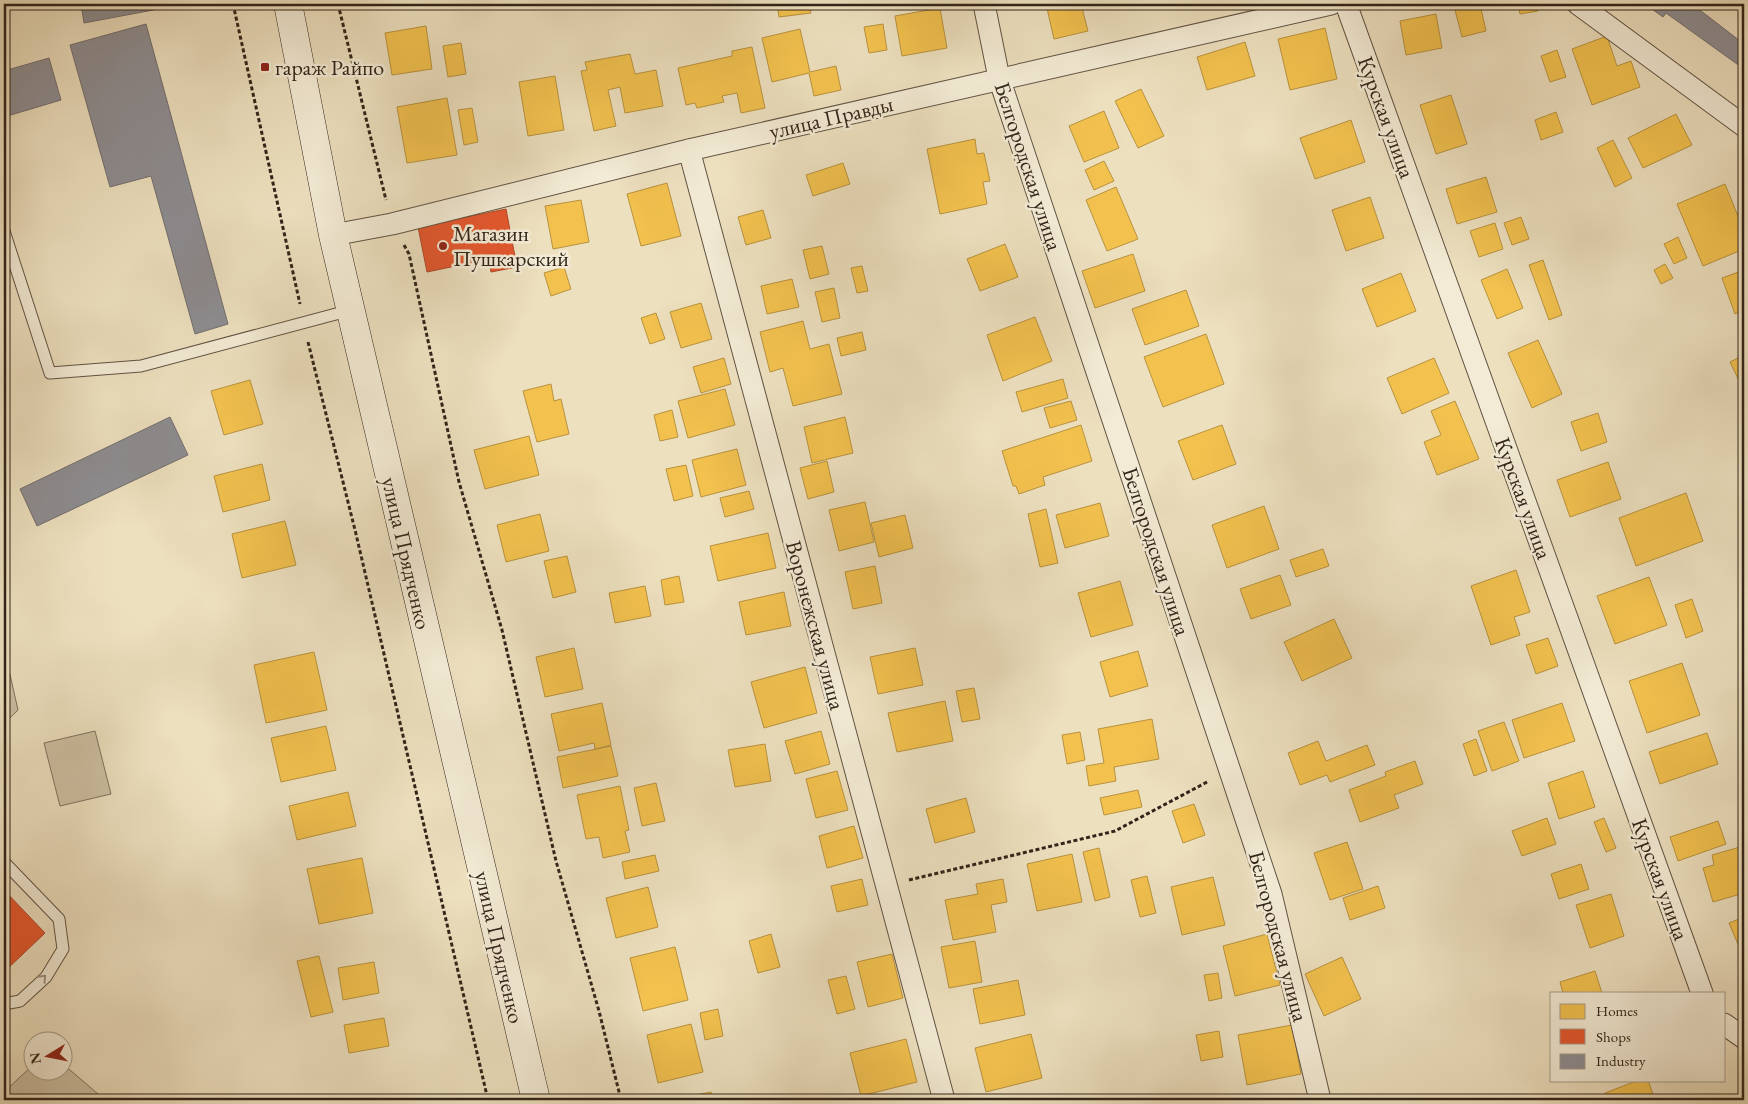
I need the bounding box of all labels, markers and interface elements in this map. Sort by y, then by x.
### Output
street label: Курская улица [1351,52,1422,182]
place label: гараж Райпо [275,53,384,82]
marker: гараж Райпо [259,61,271,73]
street label: Белгородская улица [988,78,1070,254]
street label: улица Правды [766,89,896,146]
place label: Магазин Пушкарский [453,219,569,273]
marker: Магазин Пушкарский [437,240,449,252]
street label: Курская улица [1488,433,1559,563]
street label: Белгородская улица [1116,463,1198,639]
street label: улица Прядченко [375,474,438,632]
street label: Воронежская улица [779,537,852,713]
street label: Курская улица [1625,814,1696,944]
street label: Белгородская улица [1242,848,1315,1025]
street label: улица Прядченко [468,868,531,1026]
one-way arrow [37,975,46,984]
legend [1550,992,1726,1082]
text: Homes [1596,1001,1638,1020]
text: Shops [1596,1027,1631,1046]
north arrow [22,1032,72,1082]
text: N [25,1050,45,1065]
text: Industry [1596,1051,1646,1070]

